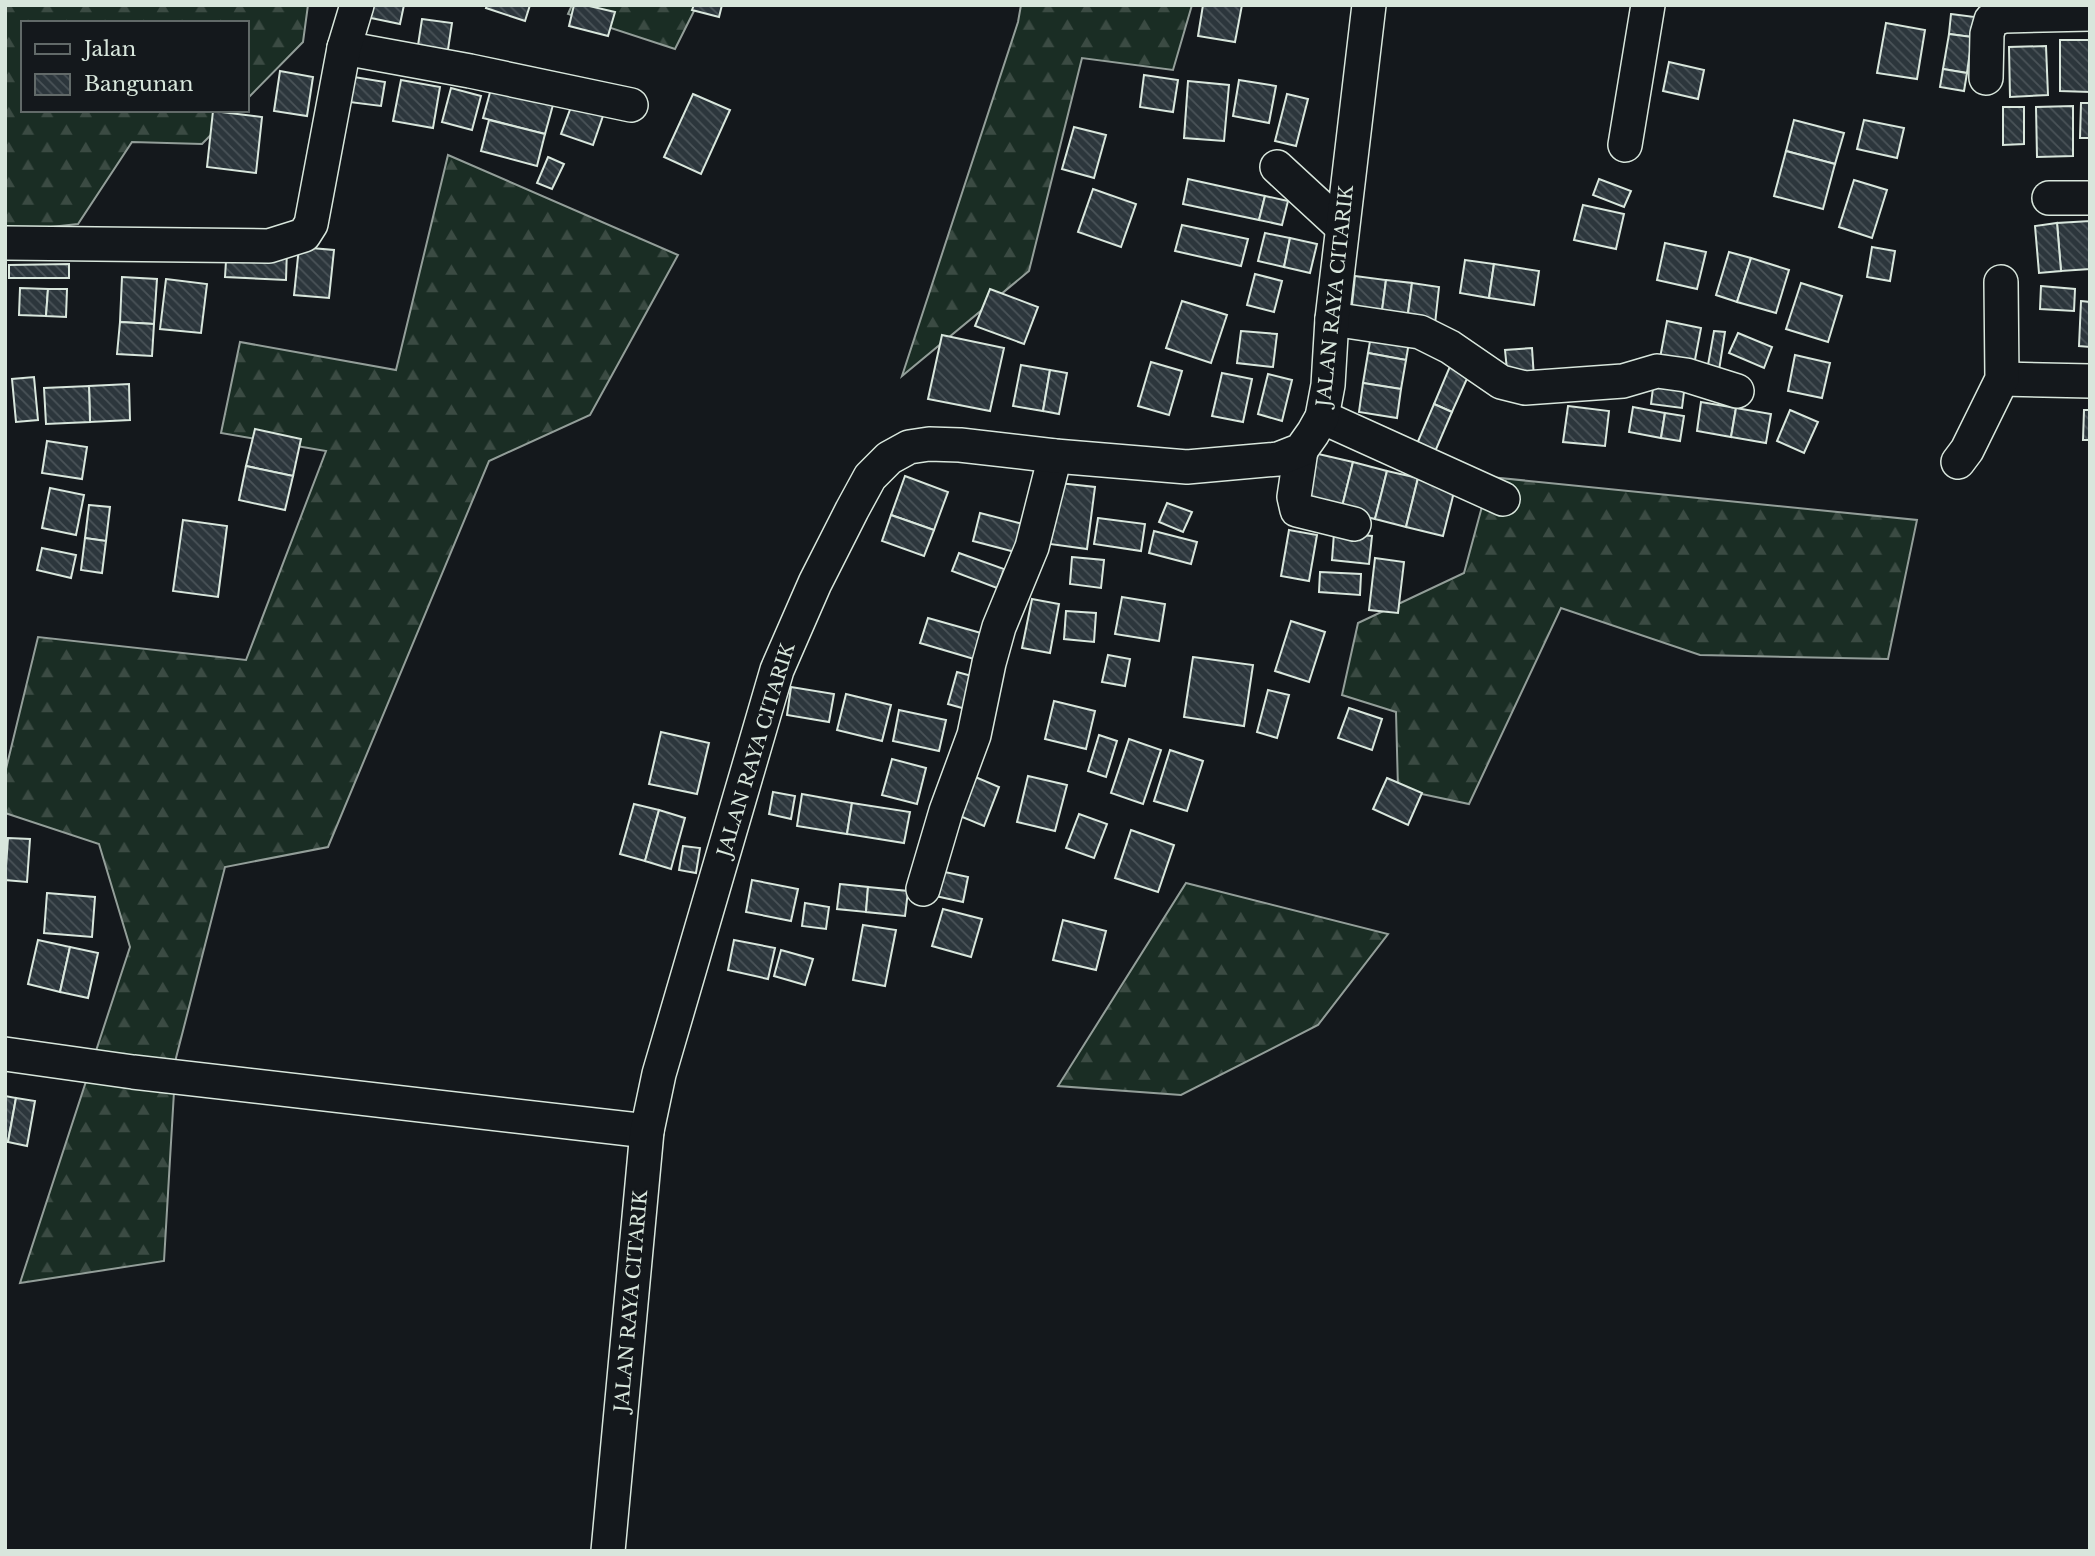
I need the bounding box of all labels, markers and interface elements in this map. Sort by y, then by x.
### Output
legend [21,21,248,112]
text: Jalan [81,36,136,62]
text: Bangunan [84,71,193,97]
street label: JALAN RAYA CITARIK [1312,183,1358,411]
street label: JALAN RAYA CITARIK [712,639,800,863]
street label: JALAN RAYA CITARIK [610,1188,652,1416]

